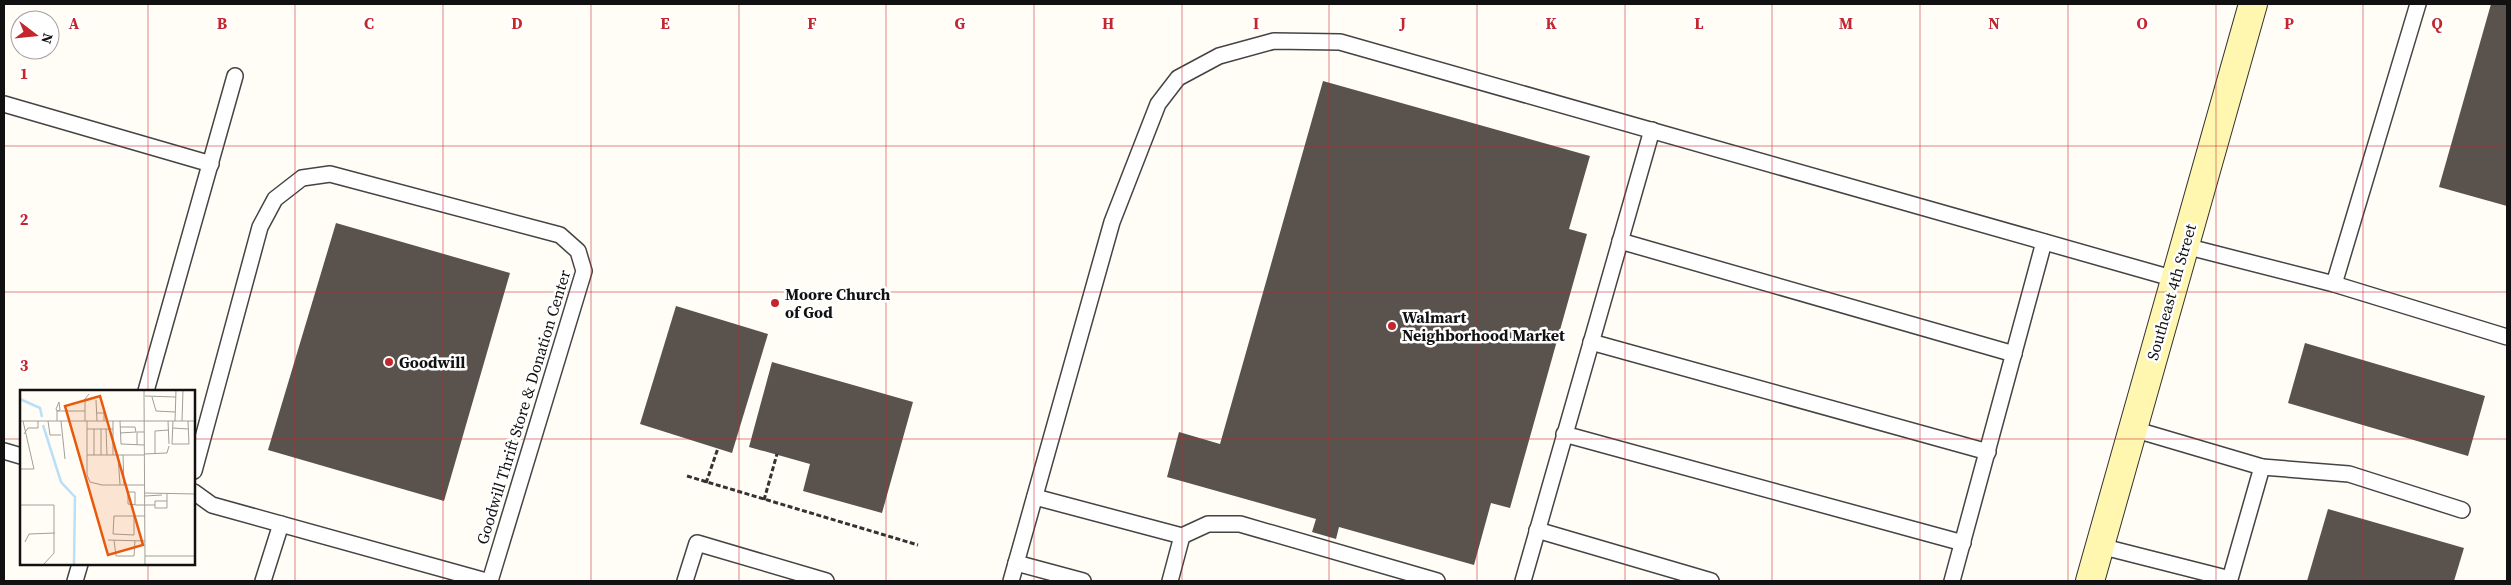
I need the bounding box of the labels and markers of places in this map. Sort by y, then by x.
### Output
place label: Moore Church of God [785,283,890,323]
marker: Moore Church of God [769,297,781,309]
place label: Walmart Neighborhood Market [1402,306,1565,346]
marker: Walmart Neighborhood Market [1386,320,1398,332]
place label: Goodwill [399,351,465,373]
marker: Goodwill [383,356,395,368]

